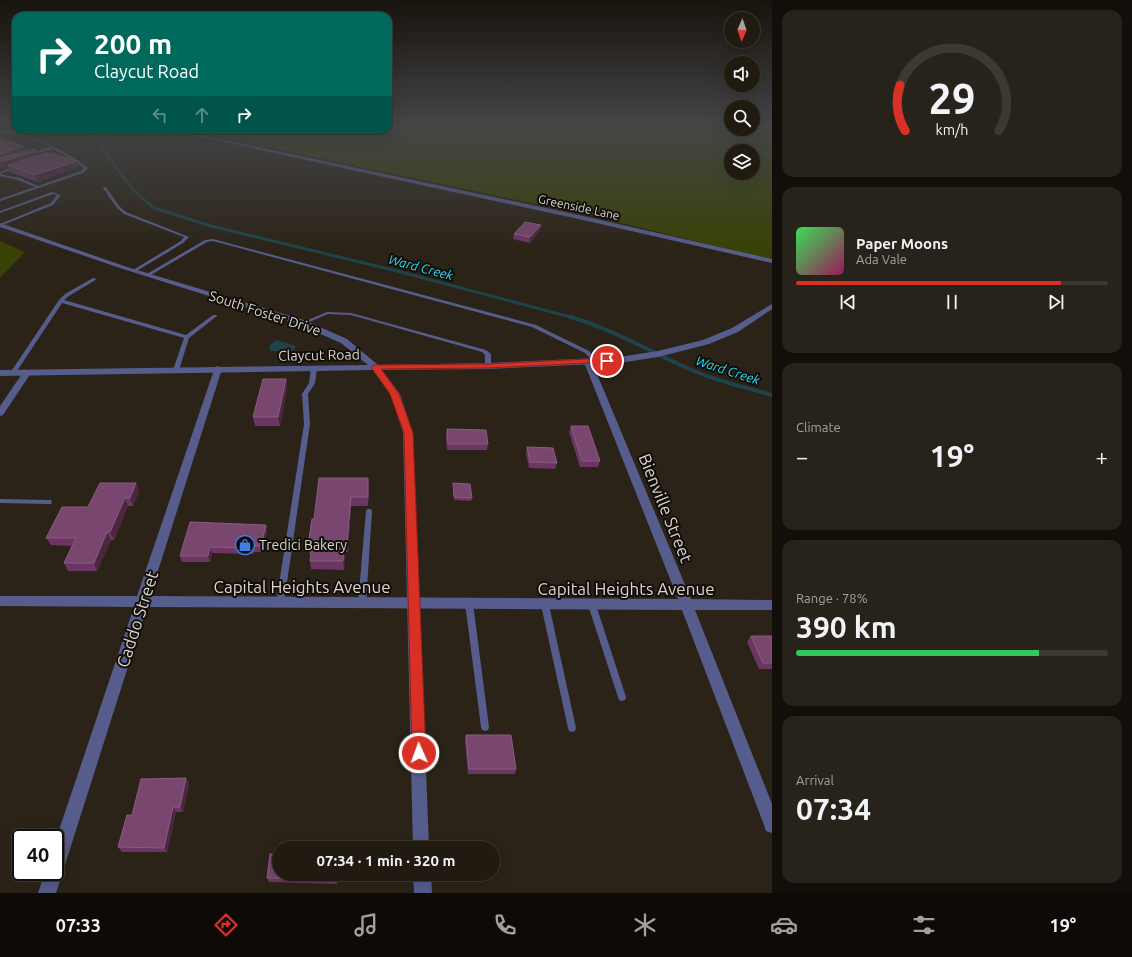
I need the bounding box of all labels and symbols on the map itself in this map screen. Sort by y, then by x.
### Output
north arrow [724,12,760,48]
street label: Greenside Lane [537,192,621,222]
water label: Ward Creek [387,252,455,282]
street label: South Foster Drive [207,287,323,339]
pin [590,344,624,378]
street label: Claycut Road [278,346,360,364]
water label: Ward Creek [694,353,762,387]
street label: Bienville Street [635,451,697,566]
shop icon: Tredici Bakery [234,534,256,556]
place label: Tredici Bakery [259,537,347,553]
street label: Caddo Street [112,568,162,670]
street label: Capital Heights Avenue [213,577,391,596]
street label: Capital Heights Avenue [537,579,715,598]
position arrow [398,732,440,774]
speed limit sign: 40 [12,829,64,881]

